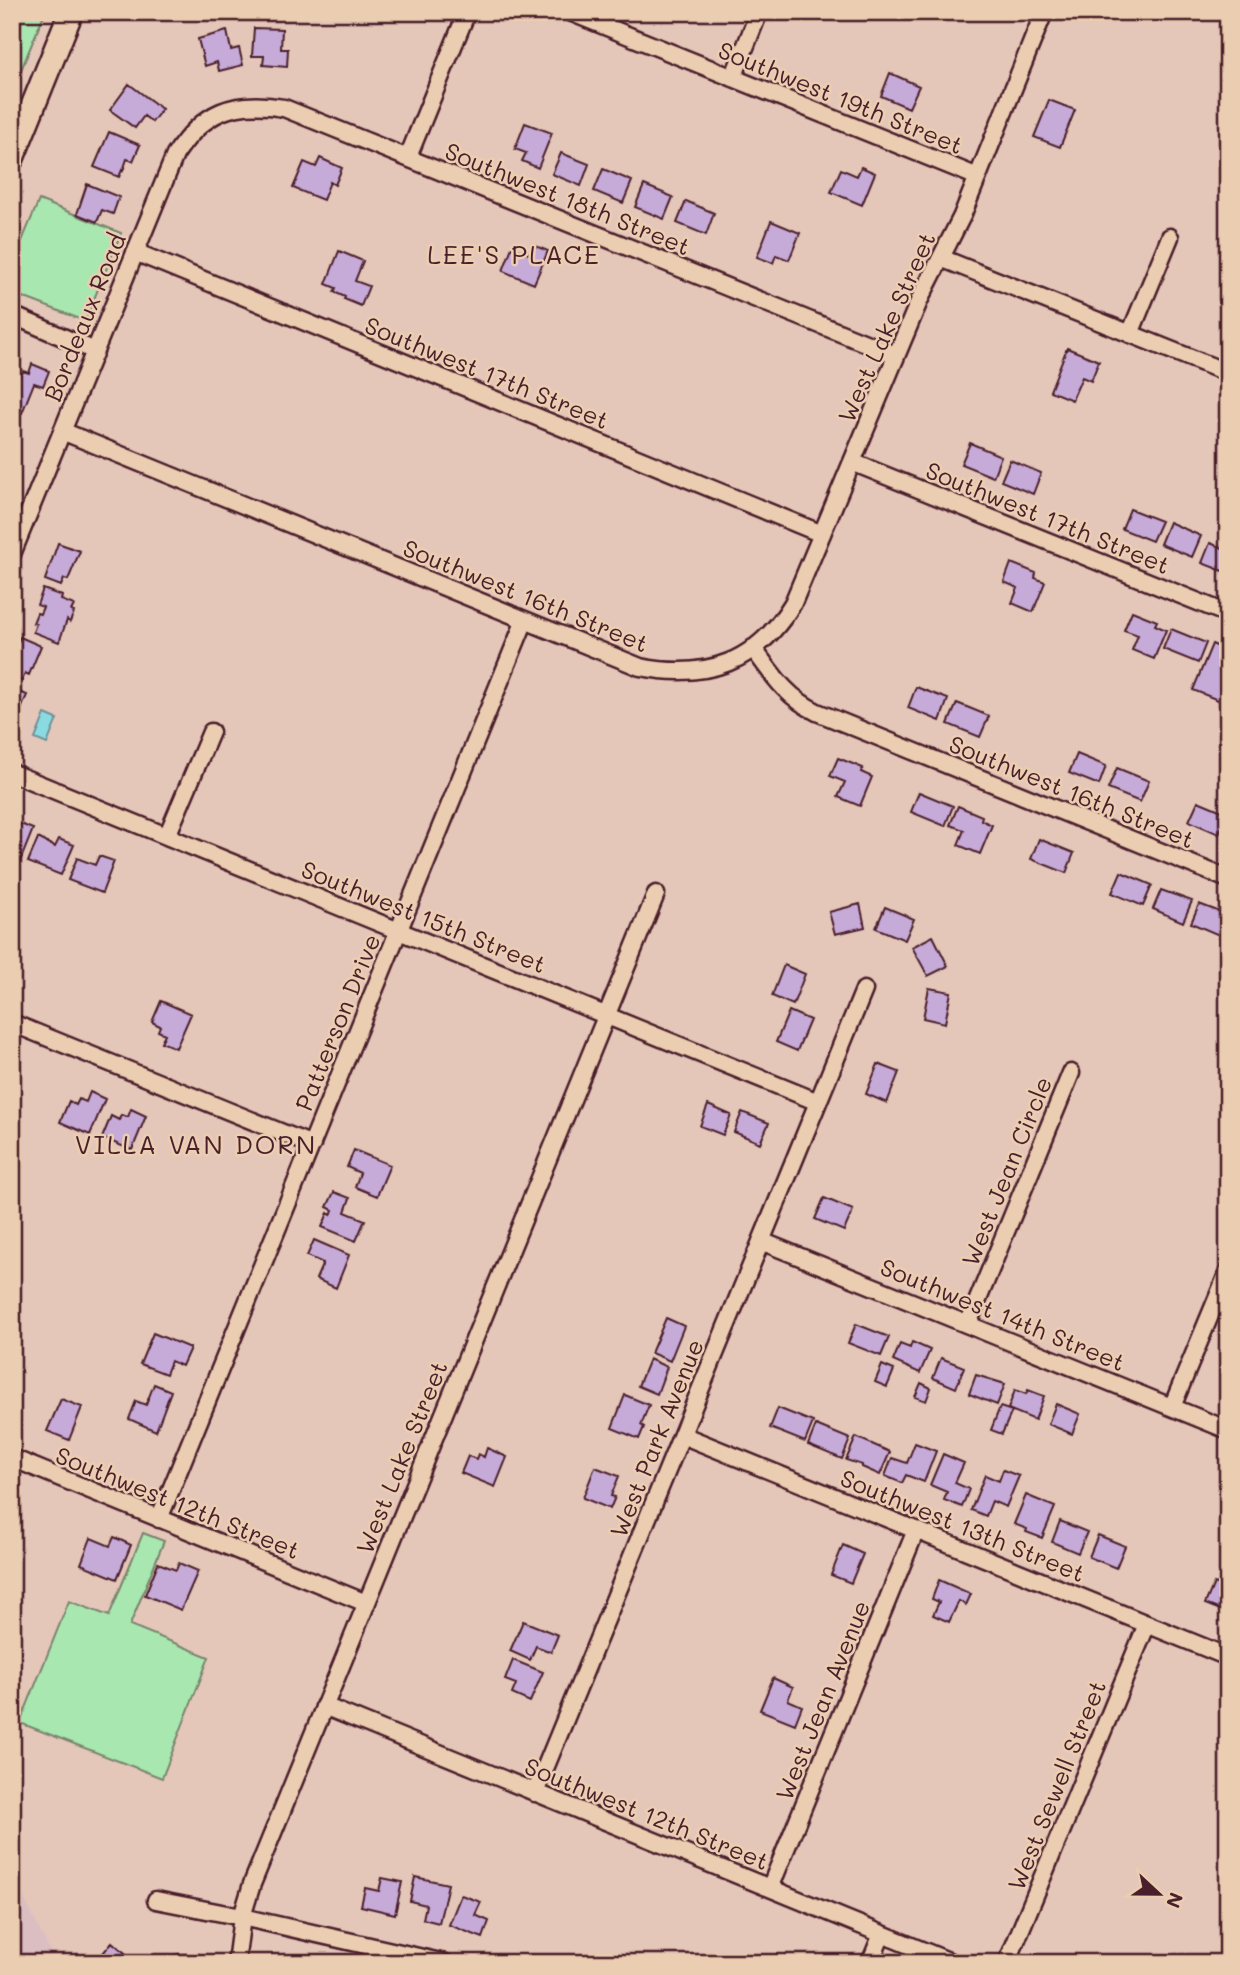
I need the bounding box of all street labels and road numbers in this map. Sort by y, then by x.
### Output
street label: Southwest 19th Street [714,34,968,160]
street label: Southwest 18th Street [441,135,695,261]
street label: West Lake Street [830,227,942,427]
street label: Bordeaux Road [36,228,132,406]
street label: Southwest 17th Street [360,309,614,435]
street label: Southwest 17th Street [921,454,1175,580]
street label: Southwest 16th Street [399,532,653,658]
street label: Southwest 16th Street [945,728,1199,854]
street label: Southwest 15th Street [297,853,551,979]
street label: Patterson Drive [287,929,387,1115]
street label: West Jean Circle [954,1072,1058,1270]
street label: Southwest 14th Street [876,1251,1130,1377]
street label: West Park Avenue [602,1334,710,1542]
street label: West Lake Street [348,1356,454,1558]
street label: Southwest 12th Street [51,1439,305,1565]
street label: Southwest 13th Street [836,1462,1090,1588]
street label: West Jean Avenue [768,1596,876,1804]
street label: West Sewell Street [1000,1675,1112,1895]
street label: Southwest 12th Street [520,1750,774,1876]

